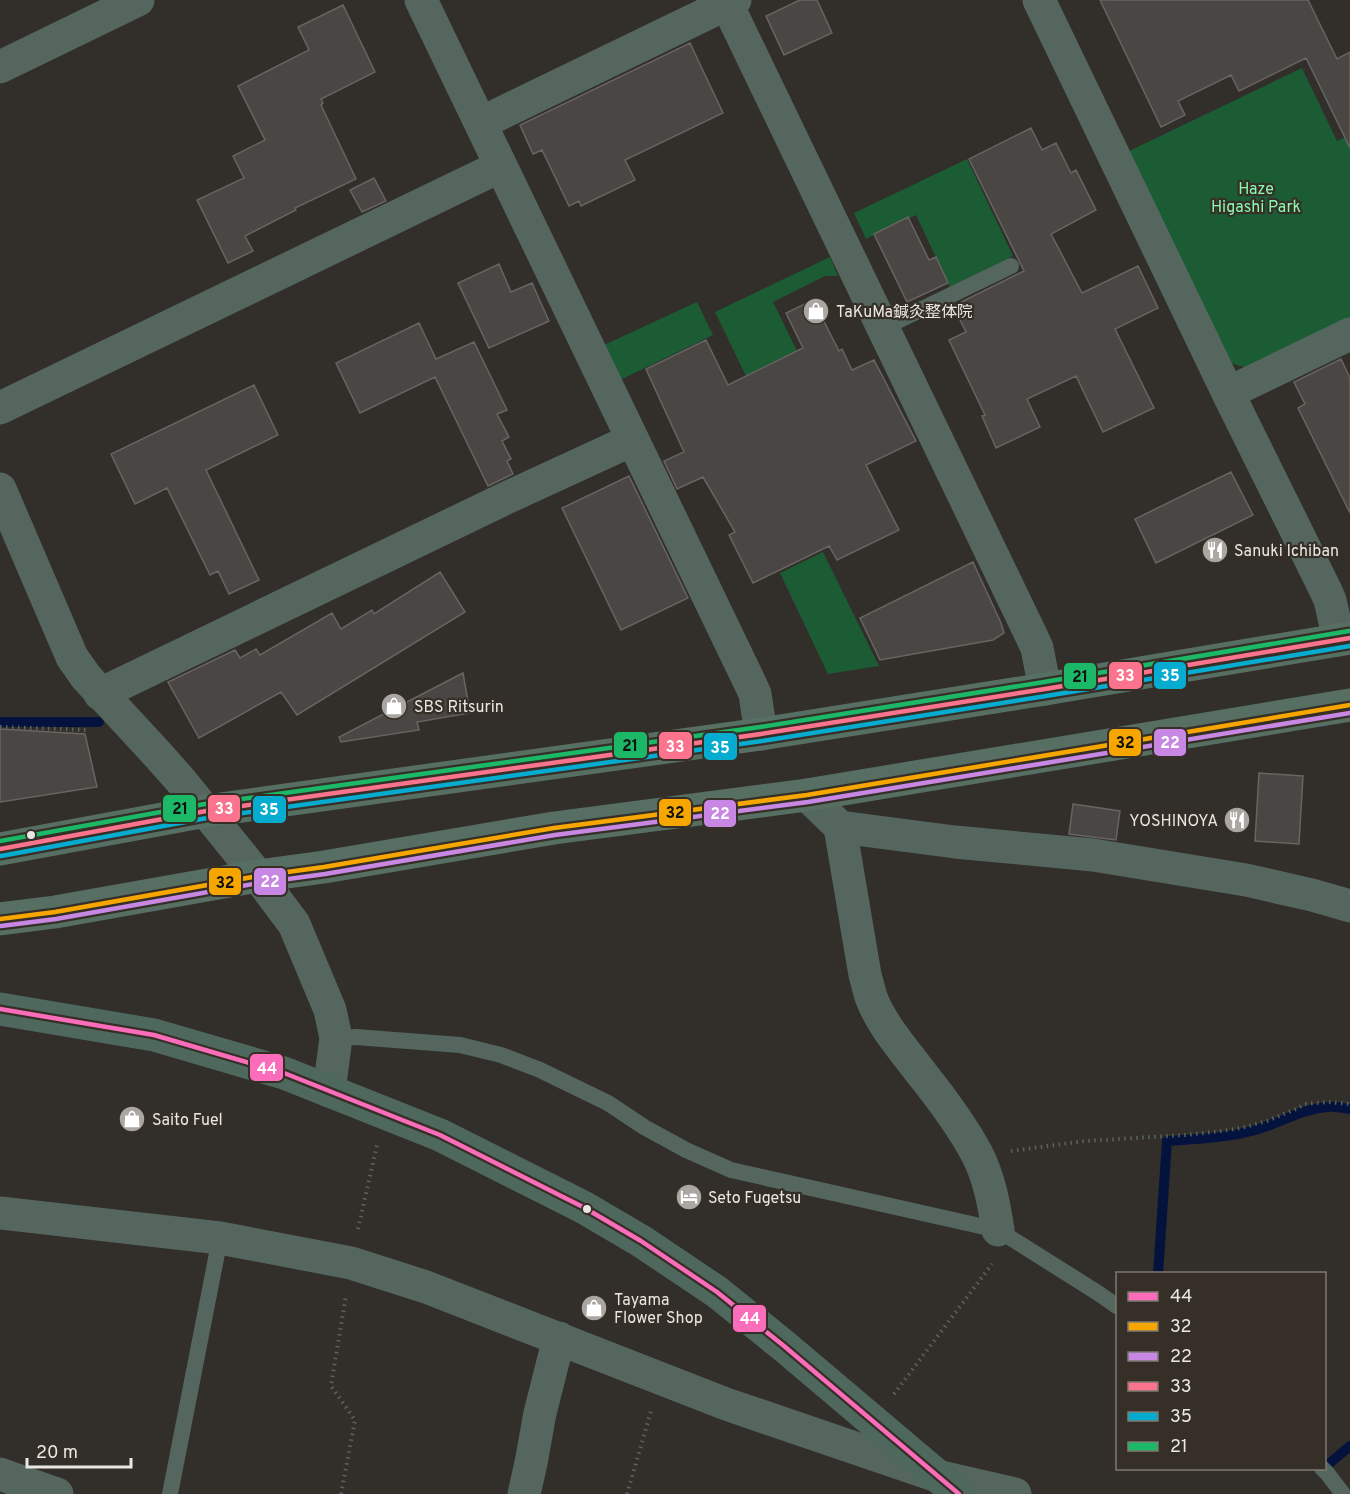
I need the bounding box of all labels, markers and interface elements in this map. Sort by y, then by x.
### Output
park label: Haze Higashi Park [1211,180,1301,218]
shop icon: TaKuMa鍼灸整体院 [801,296,831,326]
place label: TaKuMa鍼灸整体院 [836,303,973,323]
restaurant icon: Sanuki Ichiban [1200,535,1230,565]
place label: Sanuki Ichiban [1234,542,1339,562]
line badge: 33 [1108,661,1143,690]
line badge: 35 [1153,661,1187,690]
line badge: 21 [1063,662,1097,690]
text: 33 [1115,667,1135,687]
text: 35 [1160,667,1180,687]
text: 21 [1072,668,1088,688]
shop icon: SBS Ritsurin [379,691,409,721]
place label: SBS Ritsurin [414,698,504,718]
line badge: 32 [1108,728,1142,757]
line badge: 22 [1153,728,1187,757]
line badge: 21 [613,731,648,759]
line badge: 33 [658,731,693,760]
line badge: 35 [703,732,738,761]
text: 32 [1115,734,1135,754]
text: 22 [1160,734,1180,754]
text: 21 [622,737,638,757]
text: 33 [665,738,685,758]
text: 35 [710,739,730,759]
line badge: 21 [162,794,197,823]
line badge: 33 [207,794,241,823]
line badge: 35 [252,795,287,824]
line badge: 32 [658,798,692,827]
line badge: 22 [703,799,737,828]
text: 21 [172,800,188,820]
text: 33 [214,800,234,820]
text: 35 [259,801,279,821]
text: 32 [665,804,685,824]
text: 22 [710,805,730,825]
restaurant icon: YOSHINOYA [1222,805,1252,835]
place label: YOSHINOYA [1129,812,1218,832]
unlabelled marker [25,829,37,841]
line badge: 32 [208,867,242,896]
line badge: 22 [253,867,287,896]
text: 22 [260,873,280,893]
text: 32 [215,874,235,894]
line badge: 44 [249,1053,284,1082]
text: 44 [257,1060,277,1080]
shop icon: Saito Fuel [117,1104,147,1134]
place label: Saito Fuel [152,1111,223,1131]
hotel icon: Seto Fugetsu [674,1182,704,1212]
place label: Seto Fugetsu [708,1189,801,1209]
unlabelled marker [581,1203,593,1215]
legend [1116,1272,1326,1470]
text: 44 [1170,1286,1192,1309]
place label: Tayama Flower Shop [614,1291,703,1329]
shop icon: Tayama Flower Shop [579,1293,609,1323]
line badge: 44 [732,1304,767,1333]
text: 44 [740,1310,760,1330]
text: 32 [1170,1316,1192,1339]
text: 22 [1170,1346,1192,1369]
text: 33 [1170,1376,1192,1399]
text: 35 [1170,1406,1192,1429]
scale bar [27,1431,130,1469]
text: 21 [1170,1436,1188,1459]
text: 20 m [36,1442,78,1465]

